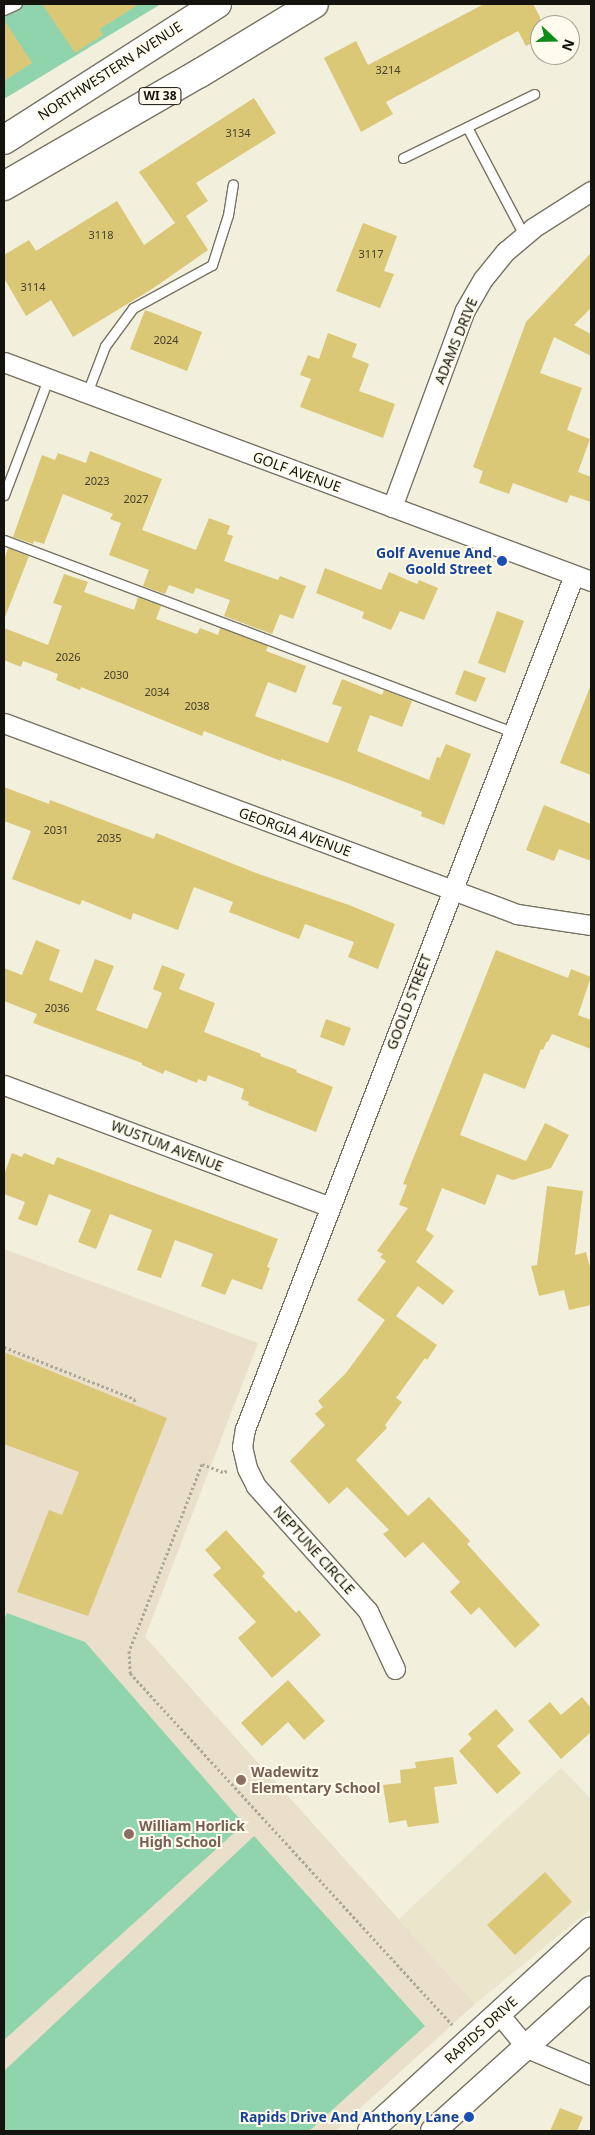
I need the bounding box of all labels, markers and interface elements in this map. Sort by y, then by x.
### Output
north arrow [530,15,580,65]
street label: NORTHWESTERN AVENUE [35,18,185,124]
text: N [558,36,579,54]
house number: 3214 [375,63,401,77]
road number: WI 38 [138,86,182,105]
house number: 3134 [225,126,251,140]
house number: 3118 [88,228,114,242]
house number: 3117 [358,247,384,261]
house number: 3114 [20,280,46,294]
street label: ADAMS DRIVE [431,295,481,387]
house number: 2024 [153,333,179,347]
street label: GOLF AVENUE [251,448,343,496]
house number: 2023 [84,474,110,488]
house number: 2027 [123,492,149,506]
place label: Golf Avenue And Goold Street [376,545,492,578]
marker: Golf Avenue And Goold Street [496,555,508,567]
house number: 2026 [55,650,81,664]
house number: 2030 [103,668,129,682]
house number: 2034 [144,685,170,699]
house number: 2038 [184,699,210,713]
street label: GEORGIA AVENUE [237,804,353,860]
house number: 2031 [43,823,69,837]
house number: 2035 [96,831,122,845]
street label: GOOLD STREET [383,952,435,1052]
house number: 2036 [44,1001,70,1015]
street label: WUSTUM AVENUE [109,1117,225,1175]
street label: NEPTUNE CIRCLE [270,1502,358,1598]
place label: Wadewitz Elementary School [251,1764,381,1796]
marker: Wadewitz Elementary School [235,1774,247,1786]
place label: William Horlick High School [139,1818,245,1850]
marker: William Horlick High School [123,1828,135,1840]
street label: RAPIDS DRIVE [441,1993,521,2067]
place label: Rapids Drive And Anthony Lane [240,2109,459,2125]
marker: Rapids Drive And Anthony Lane [463,2111,475,2123]

